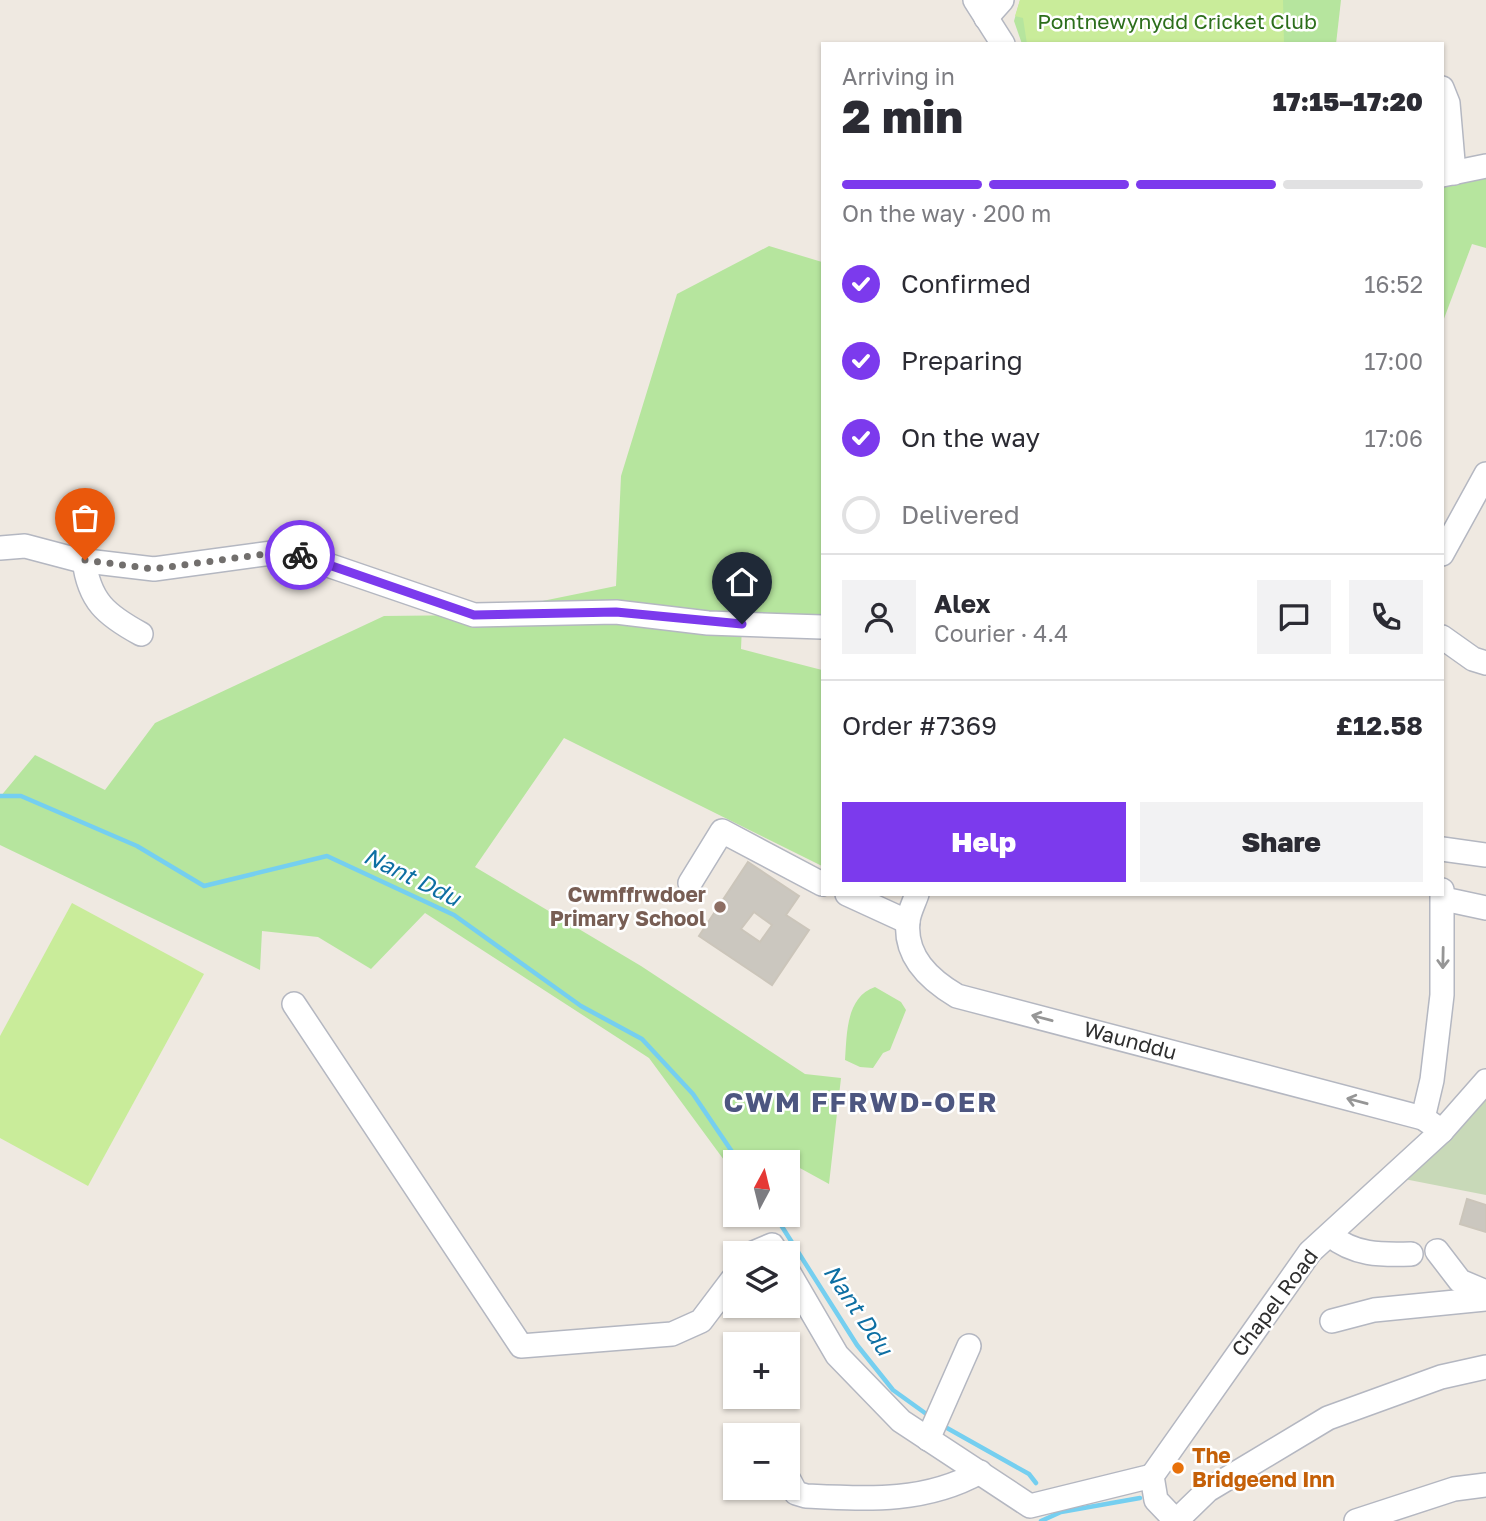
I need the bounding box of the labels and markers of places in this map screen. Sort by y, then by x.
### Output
pin [55,488,115,560]
pin [712,552,772,624]
place label: Cwmffrwdoer Primary School [550,881,706,931]
marker: Cwmffrwdoer Primary School [712,899,728,915]
place label: The Bridgeend Inn [1192,1442,1335,1492]
marker: The Bridgeend Inn [1170,1460,1186,1476]

